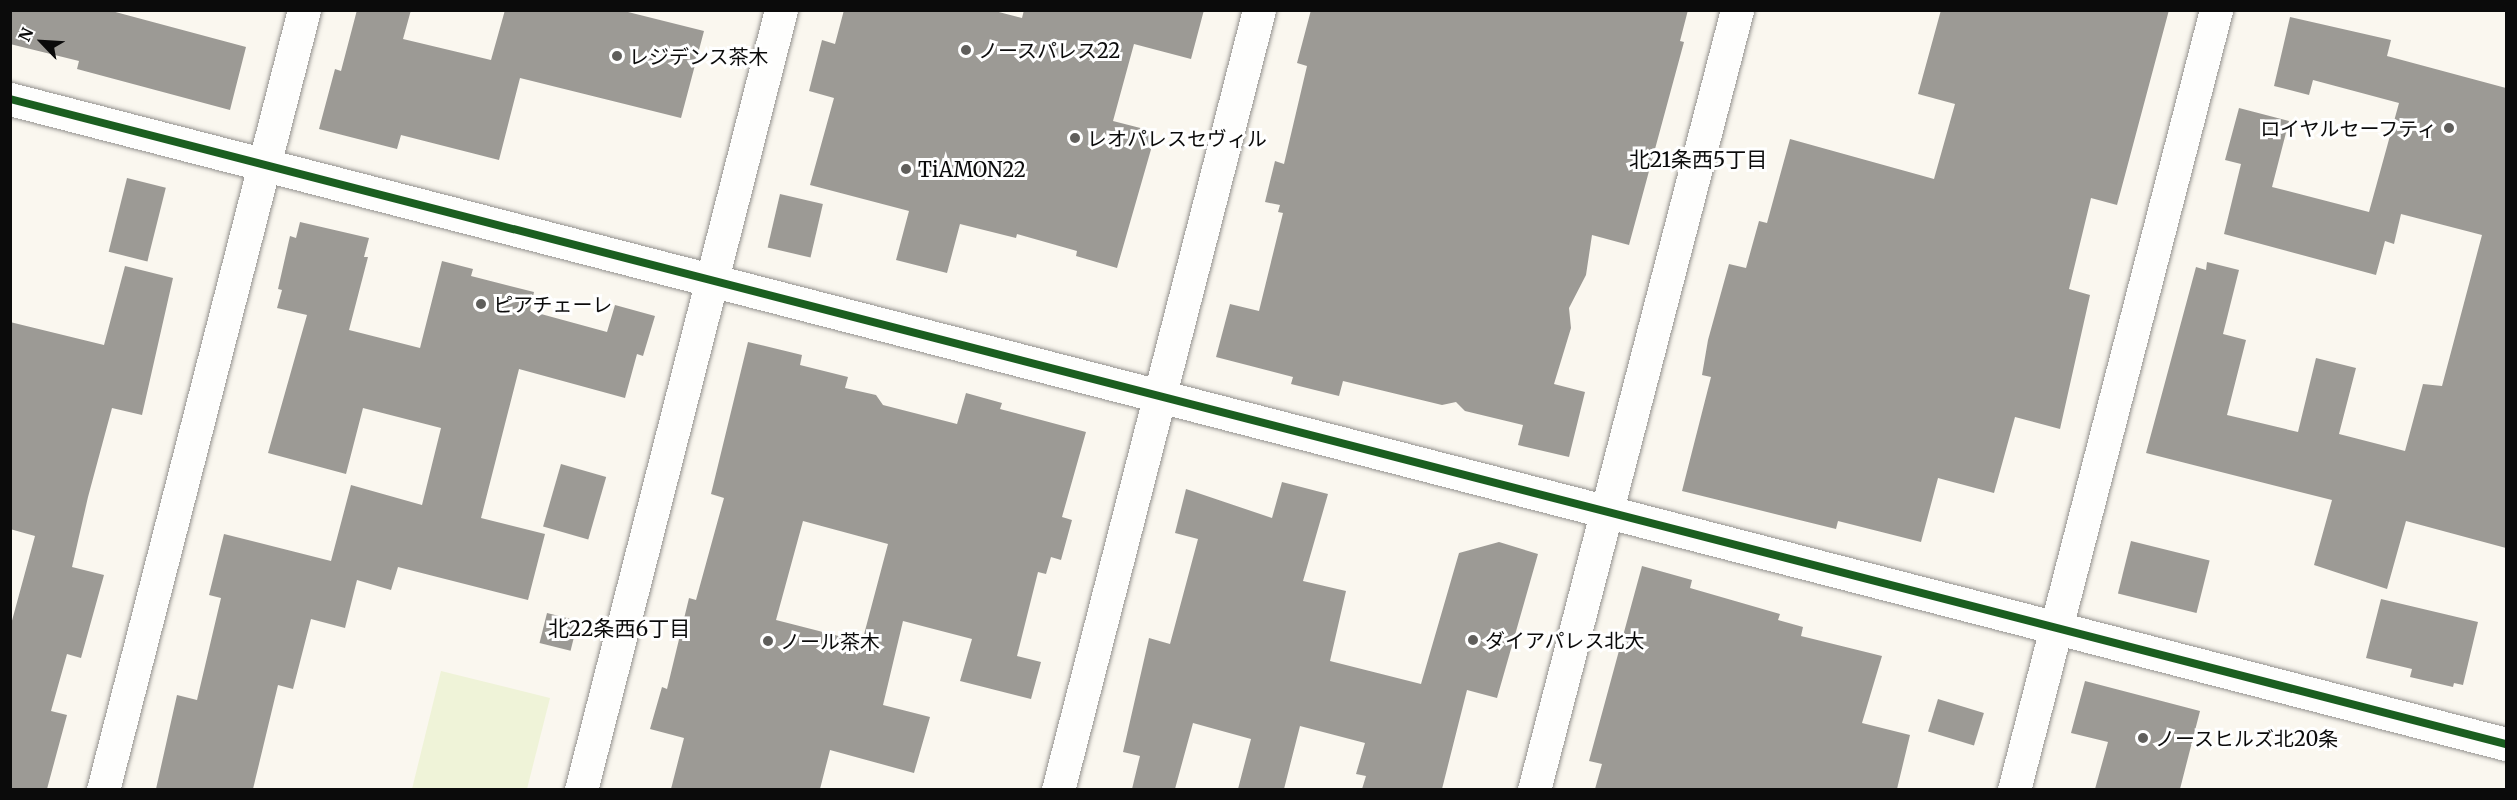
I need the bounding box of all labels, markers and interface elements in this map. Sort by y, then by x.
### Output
north arrow [12,12,72,72]
text: N [14,24,37,44]
place label: ノースパレス22 [978,38,1121,62]
marker: ノースパレス22 [959,43,973,57]
place label: レジデンス茶木 [629,44,769,68]
marker: レジデンス茶木 [610,49,624,63]
place label: ロイヤルセーフティ [2257,116,2437,140]
marker: ロイヤルセーフティ [2442,121,2456,135]
place label: レオパレスセヴィル [1087,126,1267,150]
marker: レオパレスセヴィル [1068,131,1082,145]
district label: 北21条西5丁目 [1629,147,1767,173]
place label: TiAMON22 [918,157,1026,181]
marker: TiAMON22 [899,162,913,176]
place label: ピアチェーレ [493,292,613,316]
marker: ピアチェーレ [474,297,488,311]
district label: 北22条西6丁目 [548,616,690,642]
place label: ダイアパレス北大 [1485,628,1645,652]
place label: ノール茶木 [780,629,880,653]
marker: ダイアパレス北大 [1466,633,1480,647]
marker: ノール茶木 [761,634,775,648]
place label: ノースヒルズ北20条 [2155,726,2339,750]
marker: ノースヒルズ北20条 [2136,731,2150,745]

